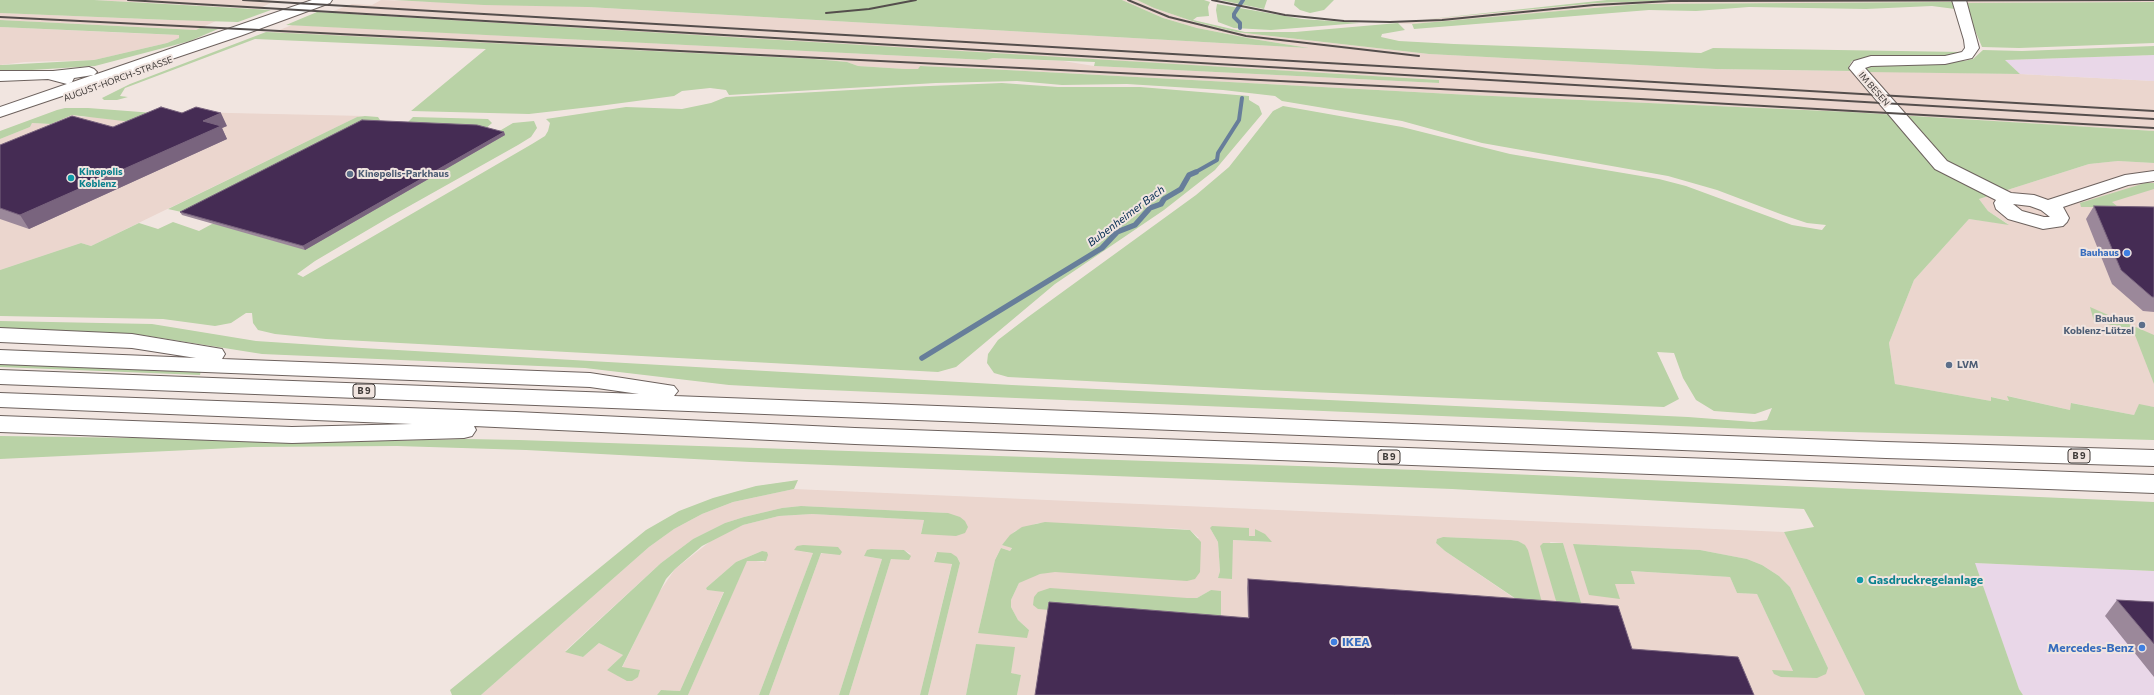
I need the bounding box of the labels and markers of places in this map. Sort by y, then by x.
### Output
place label: Kinopolis Koblenz [79,166,123,190]
place label: Kinopolis-Parkhaus [358,168,449,180]
marker: Kinopolis-Parkhaus [345,169,355,179]
marker: Kinopolis Koblenz [66,173,76,183]
place label: Bauhaus [2080,247,2119,259]
marker: Bauhaus [2122,248,2132,258]
place label: Bauhaus Koblenz-Lützel [2064,313,2134,336]
marker: Bauhaus Koblenz-Lützel [2137,320,2147,330]
place label: LVM [1957,359,1978,371]
marker: LVM [1944,360,1954,370]
place label: Gasdruckregelanlage [1868,573,1983,587]
marker: Gasdruckregelanlage [1855,575,1865,585]
place label: IKEA [1342,635,1370,649]
marker: IKEA [1329,637,1339,647]
place label: Mercedes-Benz [2048,641,2134,655]
marker: Mercedes-Benz [2137,643,2147,653]

